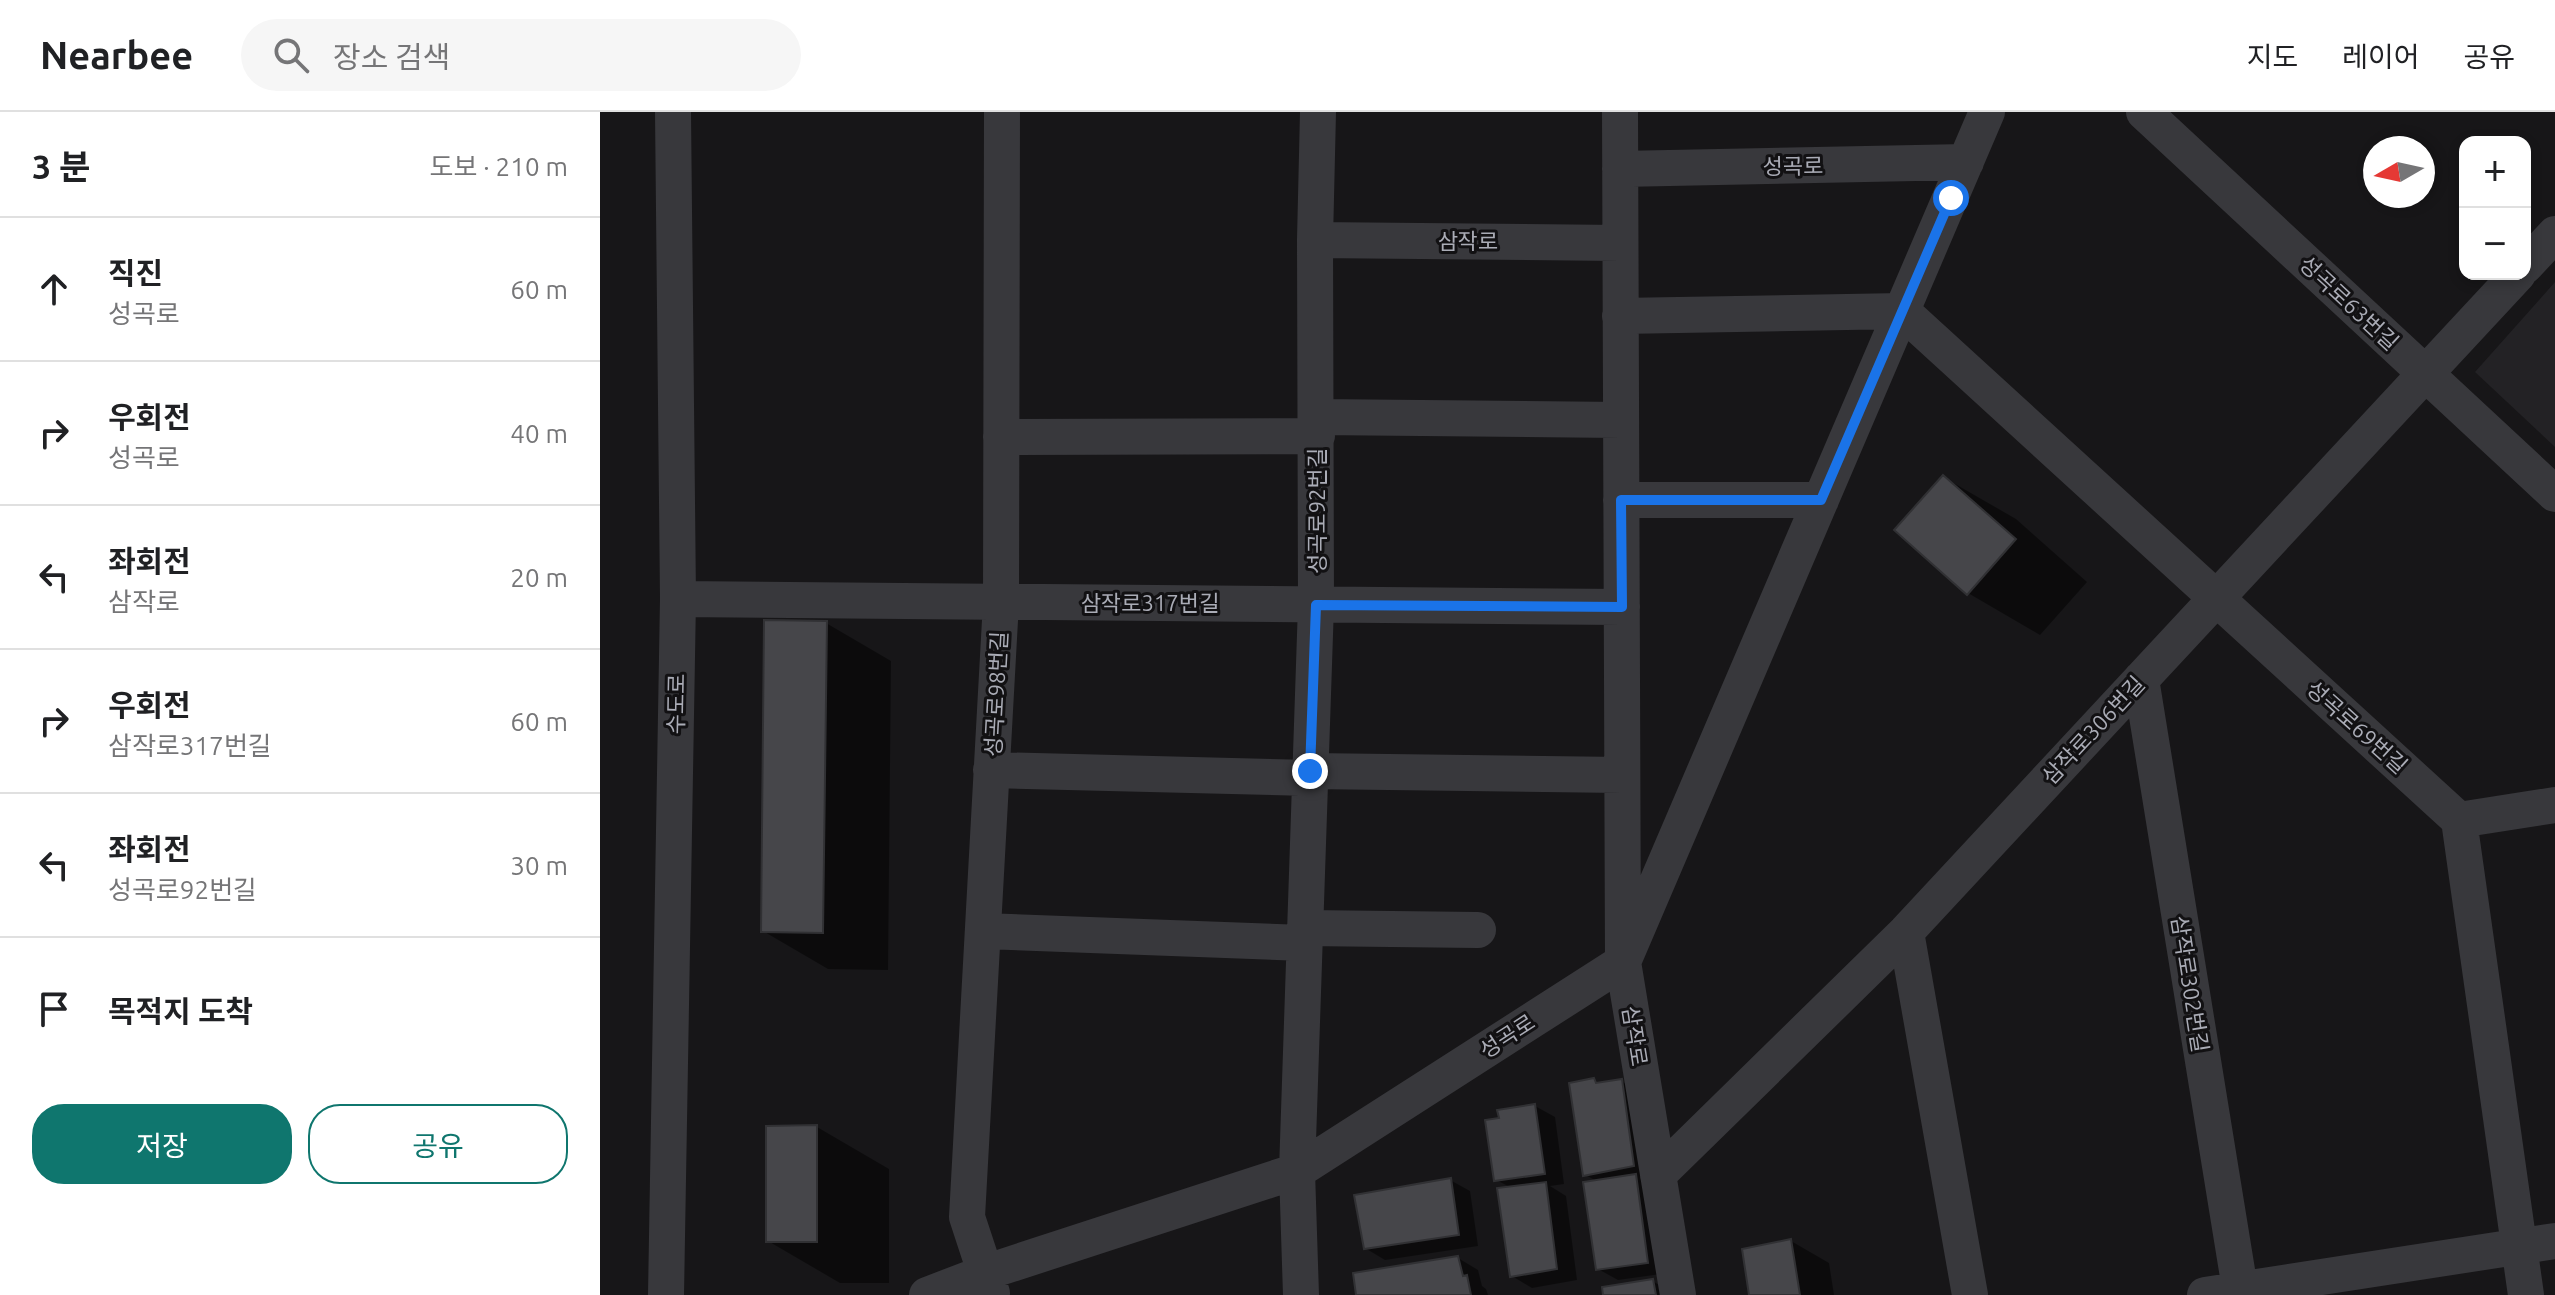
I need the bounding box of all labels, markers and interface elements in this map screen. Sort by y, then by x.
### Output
search box [241,19,801,91]
icon: search [269,33,313,77]
text: Nearbee [40,34,193,76]
text: 장소 검색 [333,40,450,74]
text: 지도 [2247,41,2298,72]
text: 레이어 [2342,41,2419,72]
text: 공유 [2463,41,2515,72]
north arrow [2363,136,2435,208]
map controls [2459,136,2531,280]
button: + [2459,136,2531,208]
text: 3 분 [32,147,91,185]
text: 도보 · 210 m [429,152,568,181]
street label: 성곡로 [1762,152,1824,179]
route start [1933,180,1969,216]
button: − [2459,208,2531,280]
street label: 삼작로 [1438,228,1498,253]
street label: 성곡로63번길 [2295,251,2404,355]
text: 직진 [108,256,163,290]
icon: ahead [32,267,76,311]
text: 60 m [510,275,568,304]
text: 성곡로 [108,299,180,328]
text: 우회전 [108,400,191,434]
icon: right [32,411,76,455]
text: 40 m [510,419,568,448]
text: 성곡로 [108,443,180,472]
street label: 성곡로92번길 [1304,448,1329,574]
text: 좌회전 [108,544,191,578]
icon: left [32,555,76,599]
text: 20 m [510,563,568,592]
text: 삼작로 [108,587,180,616]
street label: 삼작로317번길 [1081,590,1219,615]
street label: 성곡로98번길 [980,630,1011,758]
street label: 삼작로306번길 [2036,671,2149,789]
street label: 수도로 [662,673,689,735]
street label: 성곡로69번길 [2302,675,2413,778]
text: 우회전 [108,688,191,722]
icon: right [32,699,76,743]
text: 60 m [510,707,568,736]
text: 삼작로317번길 [108,731,272,760]
route end [1292,753,1328,789]
text: 좌회전 [108,832,191,866]
icon: left [32,843,76,887]
text: 30 m [510,851,568,880]
text: 성곡로92번길 [108,875,257,904]
street label: 삼작로302번길 [2167,914,2214,1054]
icon: arrive [32,987,76,1031]
text: 목적지 도착 [108,994,253,1028]
street label: 삼작로 [1618,1004,1653,1068]
street label: 성곡로 [1474,1009,1539,1063]
button: 저장 [32,1104,292,1184]
button: 공유 [308,1104,568,1184]

